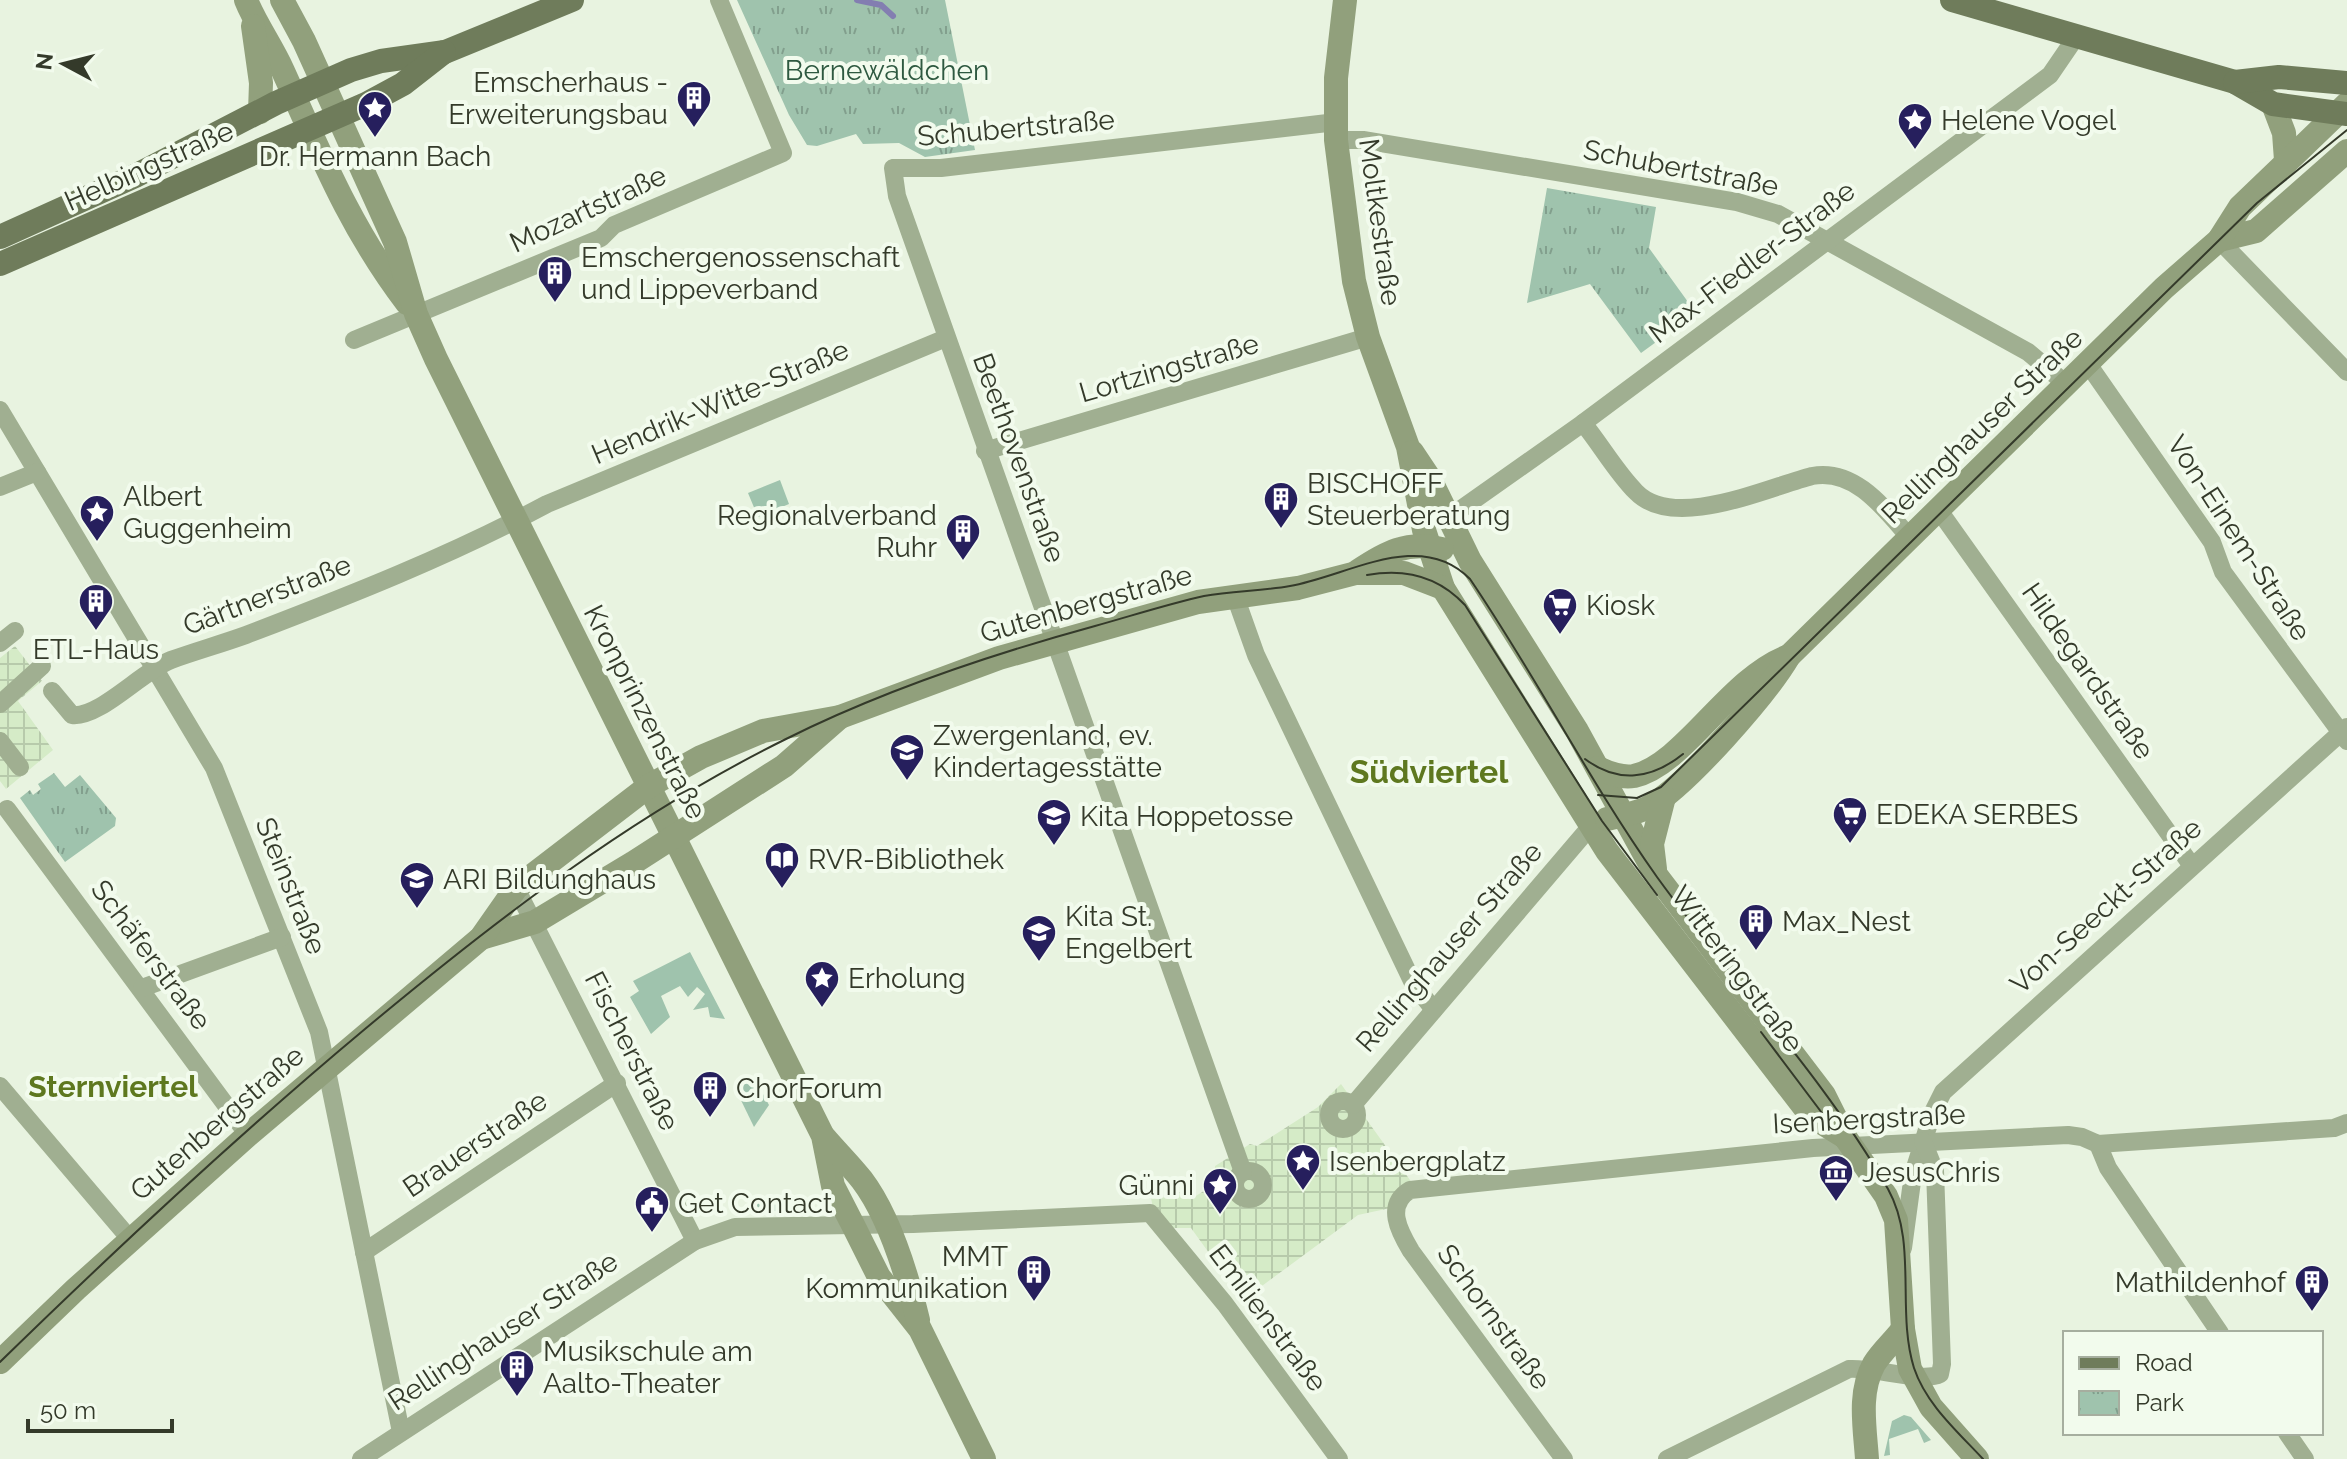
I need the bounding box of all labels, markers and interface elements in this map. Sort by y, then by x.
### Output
north arrow [24,24,104,104]
text: N [30,52,58,71]
park label: Bernewäldchen [785,54,989,87]
place label: Emscherhaus - Erweiterungsbau [448,66,668,131]
building icon: Emscherhaus - Erweiterungsbau [675,79,713,129]
place icon: Dr. Hermann Bach [356,89,394,139]
place icon: Helene Vogel [1896,101,1934,151]
street label: Schubertstraße [916,103,1116,153]
place label: Helene Vogel [1941,104,2116,137]
street label: Helbingstraße [59,114,239,218]
street label: Schubertstraße [1581,133,1781,203]
street label: Moltkestraße [1352,136,1408,308]
place label: Dr. Hermann Bach [259,140,491,173]
street label: Mozartstraße [505,158,671,260]
street label: Max-Fiedler-Straße [1643,174,1861,350]
place label: Emschergenossenschaft und Lippeverband [581,241,901,306]
building icon: Emschergenossenschaft und Lippeverband [536,254,574,304]
street label: Rellinghauser Straße [1875,321,2089,531]
street label: Lortzingstraße [1075,327,1263,409]
street label: Hendrik-Witte-Straße [586,333,854,471]
street label: Beethovenstraße [966,349,1072,567]
street label: Von-Einem-Straße [2160,429,2318,647]
place label: BISCHOFF Steuerberatung [1307,467,1511,532]
place label: Albert Guggenheim [123,480,292,545]
building icon: BISCHOFF Steuerberatung [1262,480,1300,530]
place icon: Albert Guggenheim [78,493,116,543]
place label: Regionalverband Ruhr [717,499,937,564]
building icon: Regionalverband Ruhr [944,512,982,562]
street label: Gärtnerstraße [179,548,355,642]
street label: Gutenbergstraße [976,558,1196,650]
street label: Hildegardstraße [2015,577,2161,765]
building icon: ETL-Haus [77,582,115,632]
supermarket icon: Kiosk [1541,586,1579,636]
place label: Kiosk [1586,589,1655,622]
street label: Kronprinzenstraße [577,599,713,825]
place label: ETL-Haus [33,633,159,666]
place label: Zwergenland, ev. Kindertagesstätte [933,719,1162,784]
school or university icon: Zwergenland, ev. Kindertagesstätte [888,732,926,782]
district label: Südviertel [1350,753,1509,790]
supermarket icon: EDEKA SERBES [1831,795,1869,845]
school or university icon: Kita Hoppetosse [1035,797,1073,847]
place label: EDEKA SERBES [1876,798,2078,831]
place label: Kita Hoppetosse [1080,800,1293,833]
street label: Von-Seeckt-Straße [2003,811,2209,1001]
street label: Steinstraße [249,813,333,959]
street label: Rellinghauser Straße [1349,836,1549,1058]
library icon: RVR-Bibliothek [763,840,801,890]
place label: RVR-Bibliothek [808,843,1004,876]
school or university icon: ARI Bildunghaus [398,860,436,910]
place label: ARI Bildunghaus [443,863,656,896]
street label: Schäferstraße [84,874,218,1036]
street label: Witteringstraße [1664,879,1810,1059]
place label: Kita St. Engelbert [1065,900,1193,965]
building icon: Max_Nest [1737,902,1775,952]
place label: Max_Nest [1782,905,1911,938]
school or university icon: Kita St. Engelbert [1020,913,1058,963]
place icon: Erholung [803,959,841,1009]
place label: Erholung [848,962,966,995]
street label: Fischerstraße [578,966,686,1136]
street label: Gutenbergstraße [124,1039,310,1207]
district label: Sternviertel [28,1069,198,1104]
building icon: ChorForum [691,1069,729,1119]
place label: ChorForum [736,1072,882,1105]
street label: Brauerstraße [397,1084,553,1204]
street label: Isenbergstraße [1772,1097,1966,1141]
place icon: Isenbergplatz [1284,1142,1322,1192]
place label: Isenbergplatz [1329,1145,1506,1178]
museum icon: JesusChris [1817,1153,1855,1203]
place label: JesusChris [1862,1156,2000,1189]
place icon: Günni [1201,1166,1239,1216]
place label: Günni [1119,1169,1194,1202]
public building icon: Get Contact [633,1184,671,1234]
place label: Get Contact [678,1187,833,1220]
street label: Emilienstraße [1202,1238,1334,1398]
street label: Schornstraße [1430,1238,1558,1396]
place label: MMT Kommunikation [805,1240,1008,1305]
street label: Rellinghauser Straße [382,1245,624,1417]
building icon: MMT Kommunikation [1015,1253,1053,1303]
building icon: Mathildenhof [2293,1263,2331,1313]
place label: Mathildenhof [2115,1266,2288,1299]
legend [2063,1331,2323,1435]
place label: Musikschule am Aalto-Theater [543,1335,753,1400]
building icon: Musikschule am Aalto-Theater [498,1348,536,1398]
text: Road [2135,1348,2193,1377]
scale bar [28,1383,172,1433]
text: Park [2135,1388,2184,1417]
text: 50 m [40,1396,96,1425]

